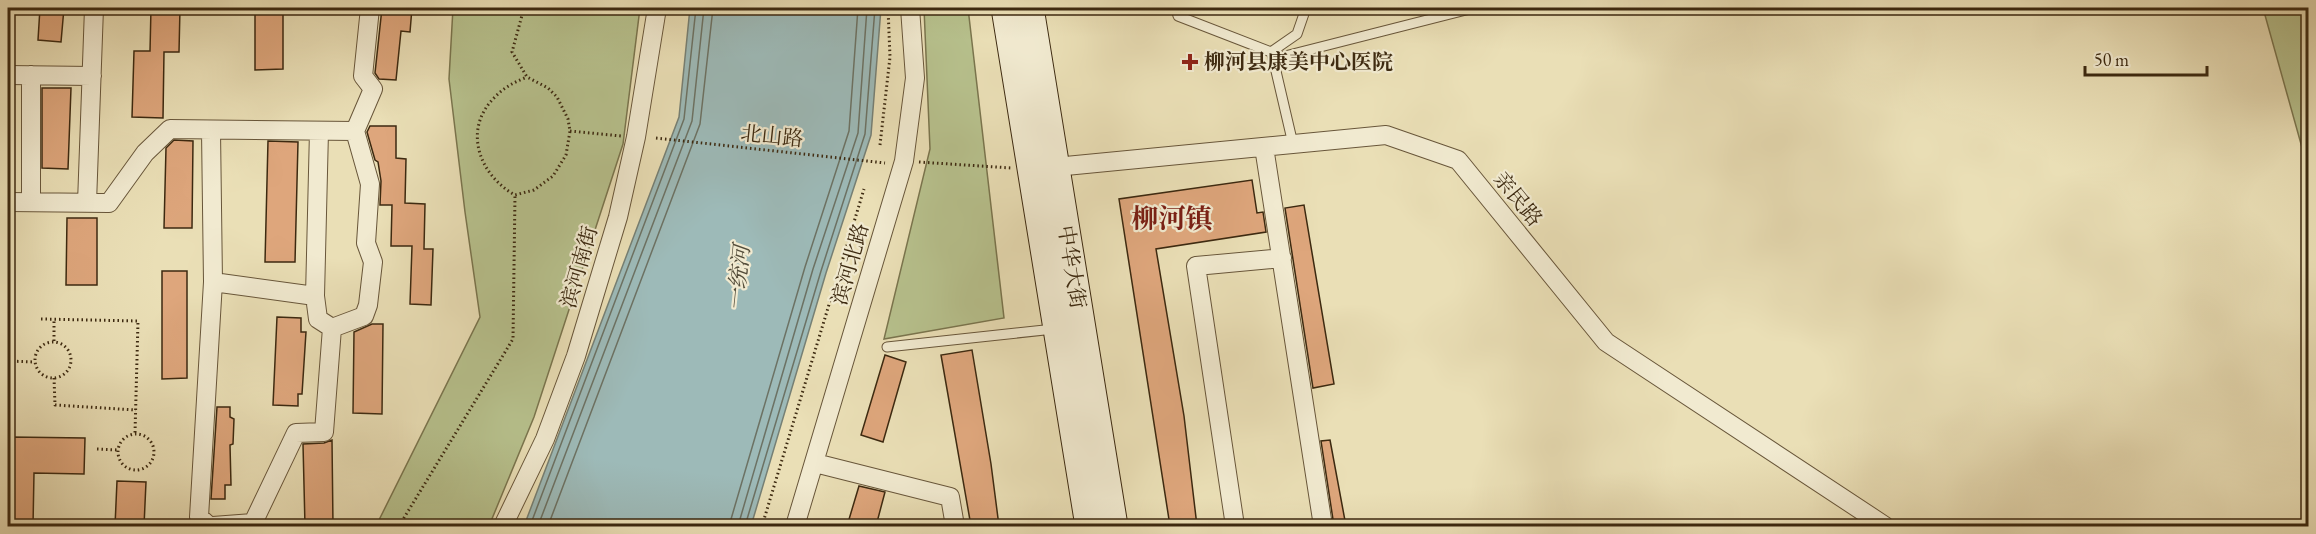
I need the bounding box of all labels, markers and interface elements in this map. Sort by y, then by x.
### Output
scale bar [2085,39,2206,77]
place label: 柳河县康美中心医院 [1204,48,1393,75]
text: 50 m [2094,48,2129,71]
marker: 柳河县康美中心医院 [1181,53,1199,71]
street label: 北山路 [739,119,805,152]
street label: 亲民路 [1488,166,1549,232]
district label: 柳河镇 [1132,201,1213,236]
street label: 滨河北路 [825,220,874,308]
street label: 滨河南街 [554,223,603,311]
street label: 中华大街 [1053,223,1092,311]
water label: 一统河 [721,240,757,312]

